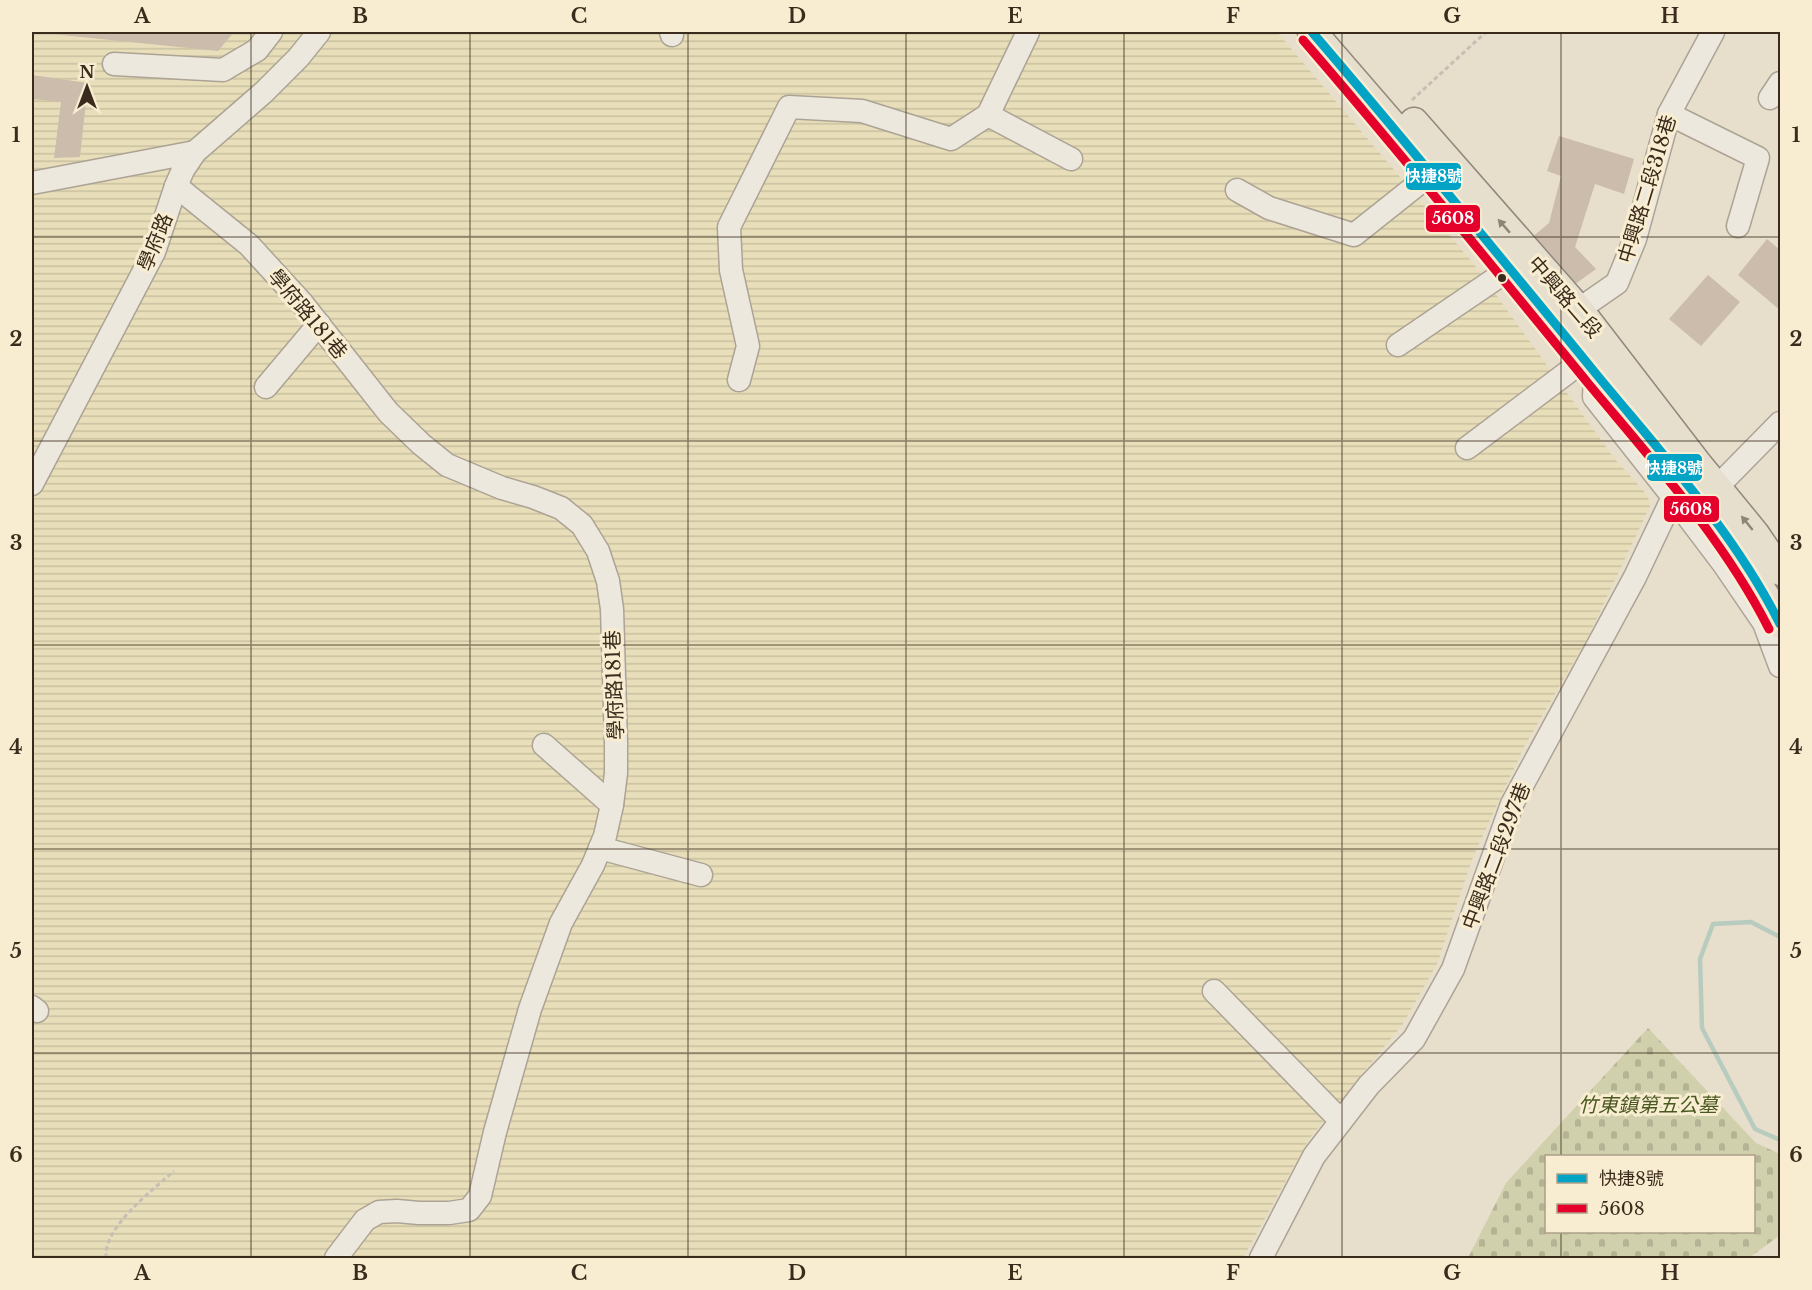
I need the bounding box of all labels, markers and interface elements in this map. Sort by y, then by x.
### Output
text: A [133,4,151,28]
text: B [352,4,368,28]
text: C [571,4,587,28]
text: D [788,4,806,28]
text: E [1007,4,1023,28]
text: F [1226,4,1240,28]
text: G [1443,4,1461,28]
text: H [1661,4,1680,28]
north arrow [57,57,117,117]
text: N [79,62,95,82]
street label: 中興路二段318巷 [1613,112,1681,266]
text: 1 [12,123,21,147]
text: 1 [1792,123,1801,147]
line badge: 快捷8號 [1405,162,1462,191]
text: 快捷8號 [1405,166,1463,186]
line badge: 5608 [1425,204,1481,233]
text: 5608 [1432,208,1474,228]
street label: 學府路 [133,210,177,274]
one-way arrow [1498,218,1511,234]
street label: 中興路二段 [1523,251,1607,343]
street label: 學府路181巷 [263,264,353,364]
unlabelled marker [1496,272,1508,284]
text: 2 [9,327,23,351]
text: 2 [1789,327,1803,351]
line badge: 快捷8號 [1646,453,1703,482]
text: 快捷8號 [1645,458,1703,478]
line badge: 5608 [1663,495,1720,523]
text: 5608 [1670,499,1712,519]
one-way arrow [1740,515,1753,531]
text: 3 [10,531,22,555]
text: 3 [1790,531,1802,555]
street label: 學府路181巷 [600,630,628,740]
text: 4 [9,735,23,759]
text: 4 [1789,735,1803,759]
street label: 中興路二段297巷 [1457,779,1535,933]
text: 5 [10,939,22,963]
text: 5 [1790,939,1802,963]
park label: 竹東鎮第五公墓 [1578,1093,1721,1117]
text: 6 [9,1143,23,1167]
text: 6 [1789,1143,1803,1167]
legend [1545,1155,1755,1233]
text: 快捷8號 [1599,1168,1664,1190]
text: 5608 [1599,1198,1645,1220]
text: A [133,1261,151,1285]
text: B [352,1261,368,1285]
text: C [571,1261,587,1285]
text: D [788,1261,806,1285]
text: E [1007,1261,1023,1285]
text: F [1226,1261,1240,1285]
text: G [1443,1261,1461,1285]
text: H [1661,1261,1680,1285]

